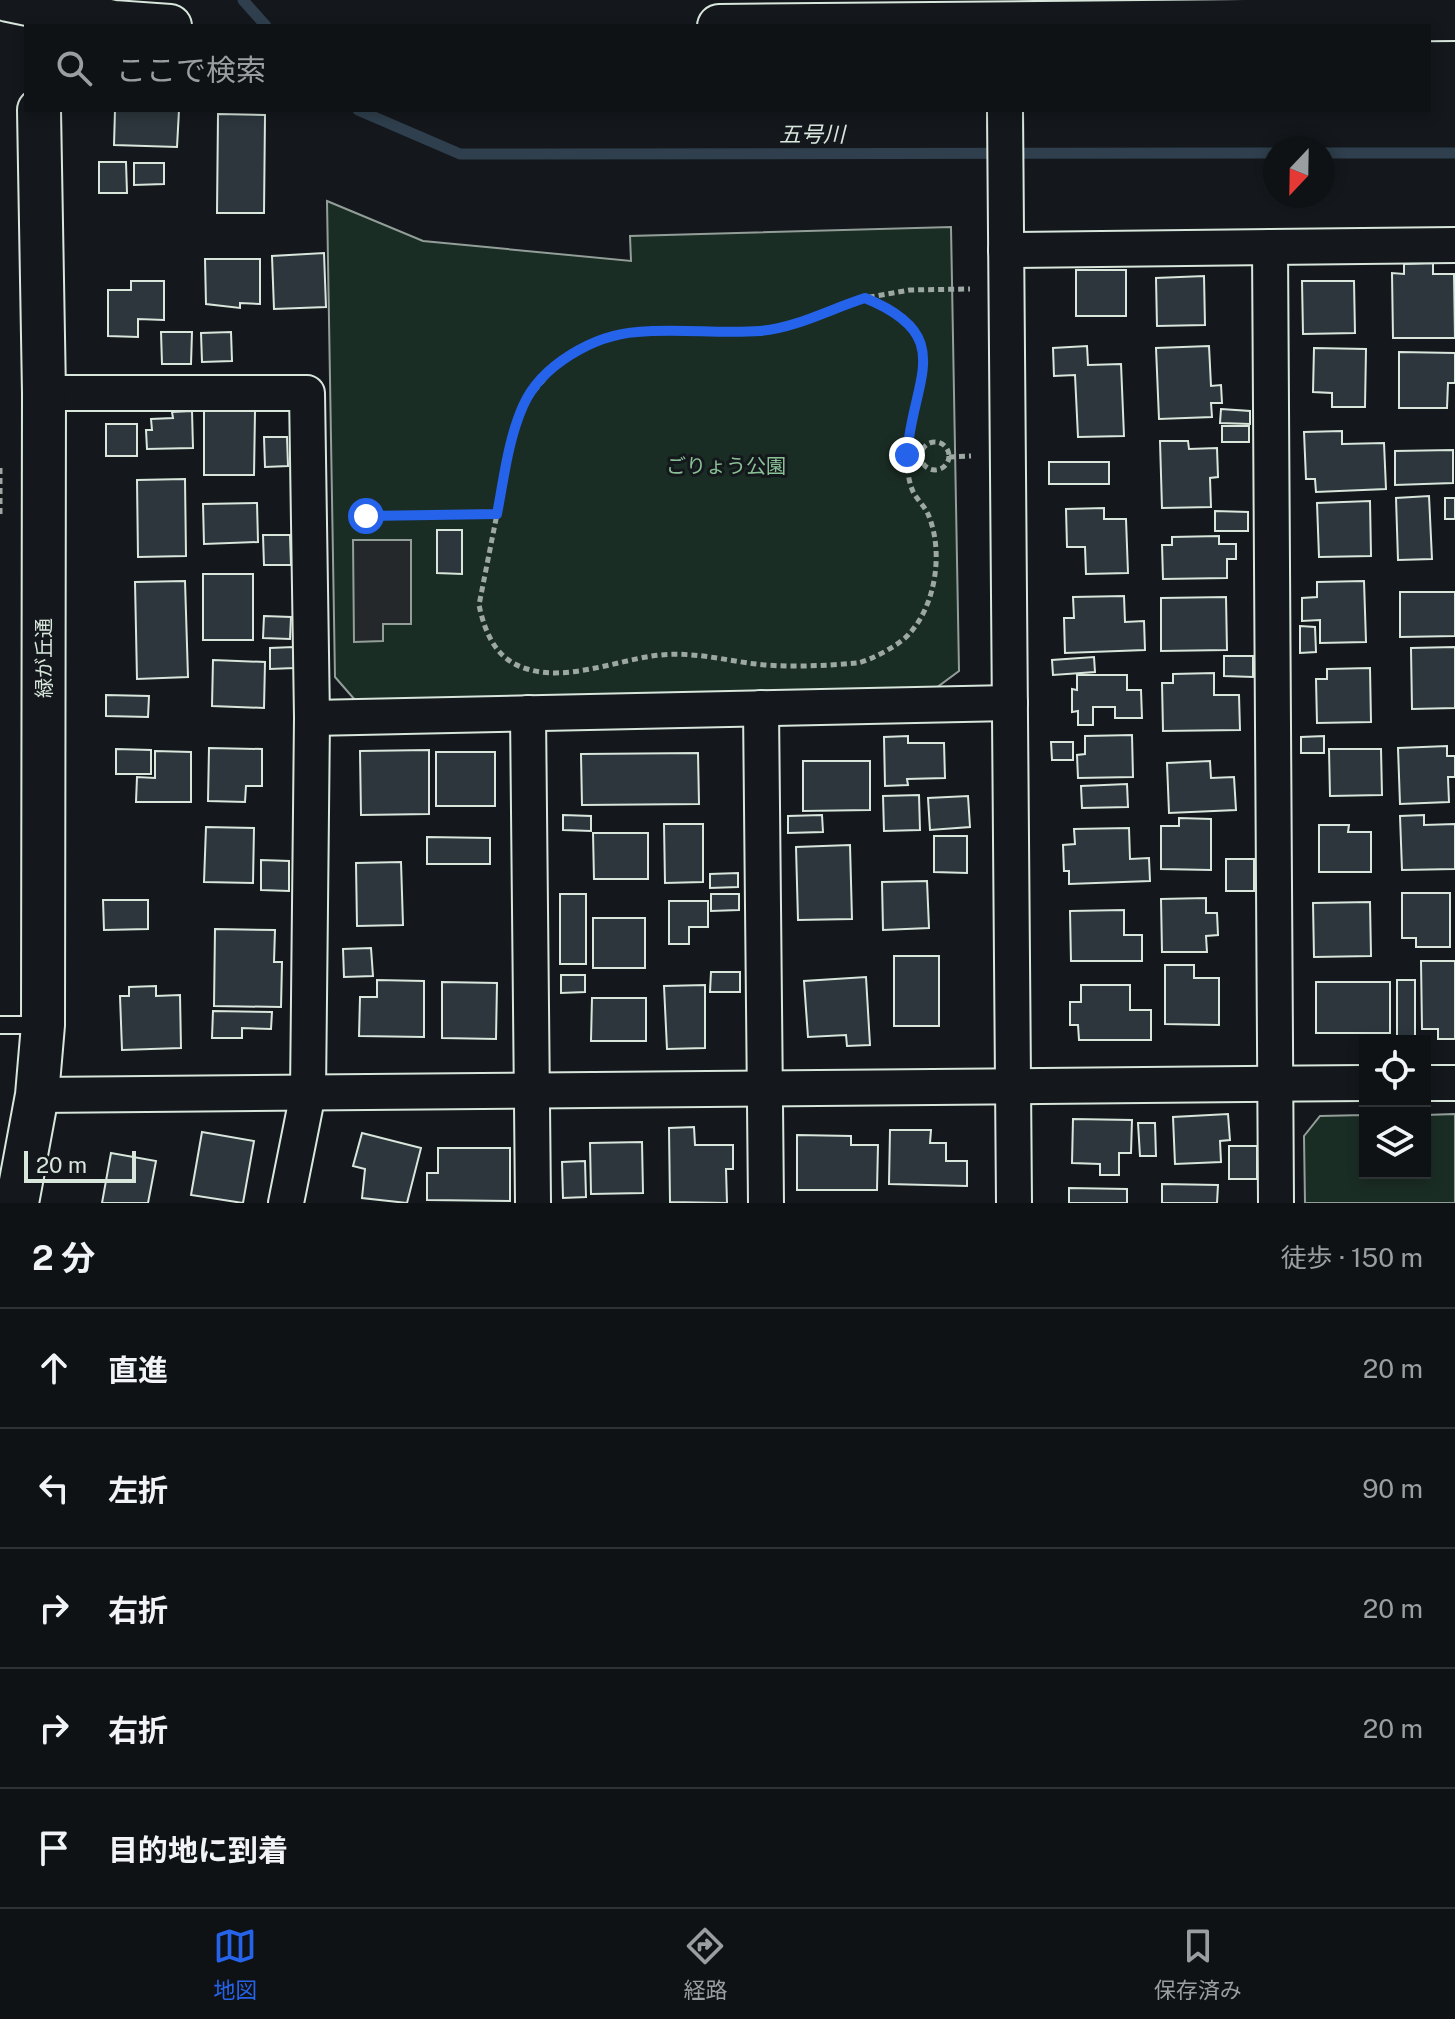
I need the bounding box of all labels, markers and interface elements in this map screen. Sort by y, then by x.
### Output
search box [24,24,1431,112]
icon: search [52,46,96,90]
text: ここで検索 [116,52,266,88]
water label: 五号川 [779,121,847,147]
north arrow [1263,136,1335,208]
route end [889,437,925,473]
park label: ごりょう公園 [666,454,786,478]
route start [348,498,384,534]
street label: 緑が丘通 [32,618,56,698]
map controls [1359,1035,1431,1179]
button: locate [1359,1035,1431,1107]
button: layers [1359,1107,1431,1179]
scale bar [24,1147,136,1183]
text: 20 m [36,1152,87,1178]
text: 2 分 [32,1238,95,1278]
text: 徒歩 · 150 m [1281,1242,1423,1273]
icon: ahead [32,1346,76,1390]
text: 直進 [108,1352,168,1388]
text: 20 m [1363,1353,1423,1384]
icon: left [32,1466,76,1510]
text: 左折 [108,1472,168,1508]
text: 90 m [1362,1473,1423,1504]
icon: right [32,1586,76,1630]
text: 右折 [108,1592,168,1628]
text: 20 m [1363,1593,1423,1624]
icon: right [32,1706,76,1750]
text: 右折 [108,1712,168,1748]
text: 20 m [1363,1713,1423,1744]
icon: arrive [32,1826,76,1870]
text: 目的地に到着 [108,1832,288,1868]
tab: 地図 [213,1924,257,2004]
tab: 経路 [683,1924,728,2004]
tab: 保存済み [1154,1924,1242,2004]

